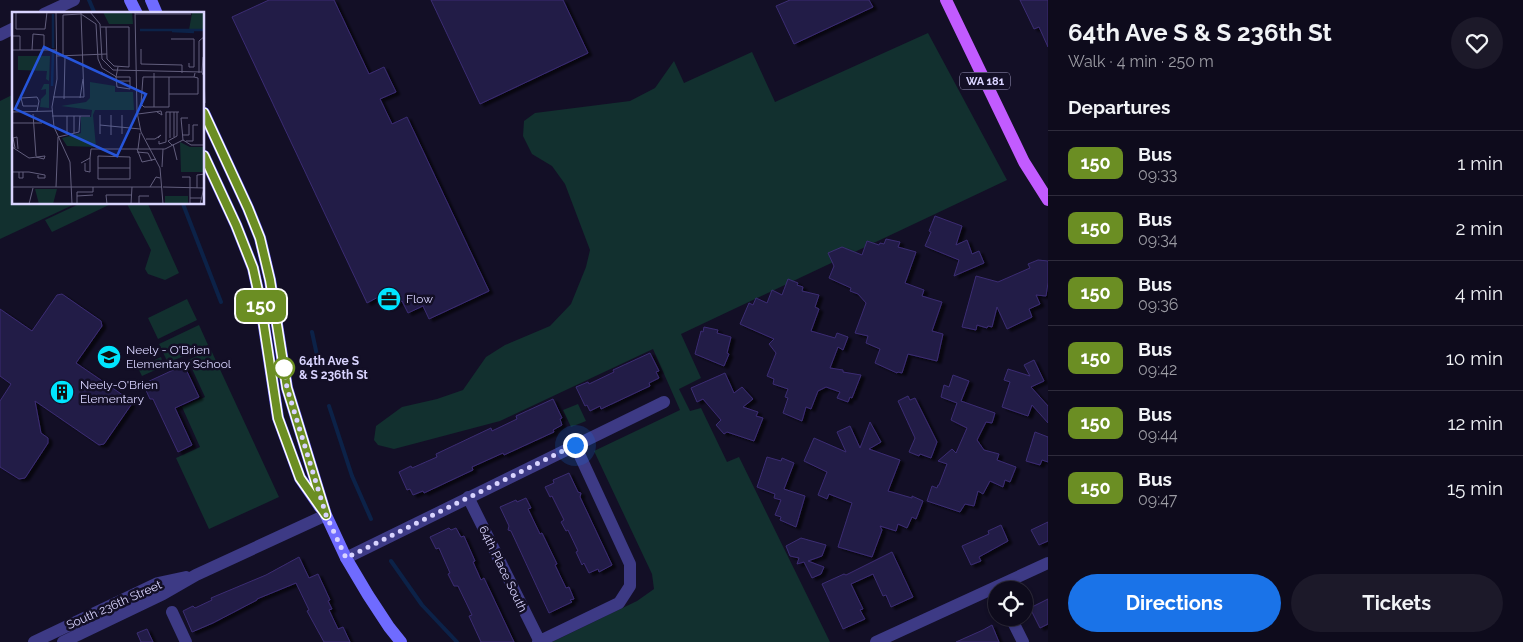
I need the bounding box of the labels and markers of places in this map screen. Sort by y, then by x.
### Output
office icon: Flow [376,286,402,312]
place label: Flow [406,292,433,306]
place label: Neely - O'Brien Elementary School [126,343,232,371]
school or university icon: Neely - O'Brien Elementary School [96,344,122,370]
place label: 64th Ave S & S 236th St [299,354,368,382]
marker: 64th Ave S & S 236th St [273,357,295,379]
place label: Neely-O'Brien Elementary [80,378,158,406]
building icon: Neely-O'Brien Elementary [49,379,75,405]

